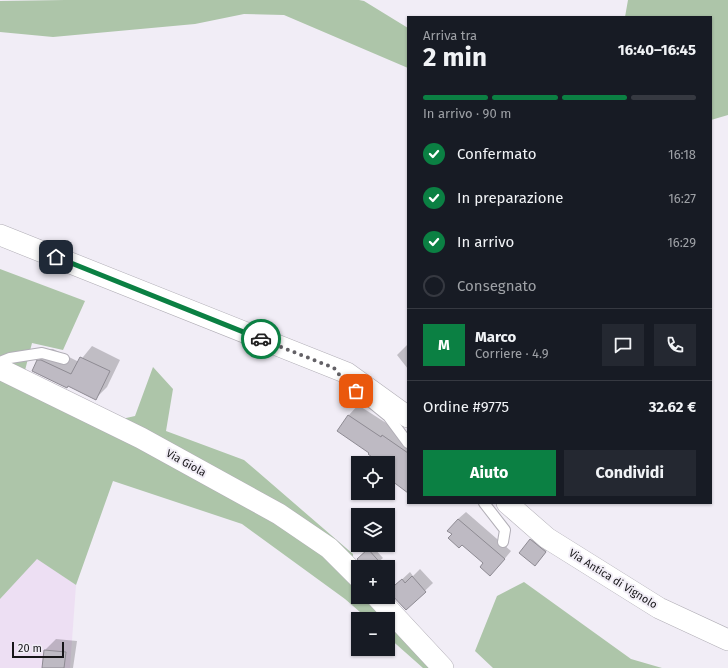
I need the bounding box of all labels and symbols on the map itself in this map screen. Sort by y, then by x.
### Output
pin [39,240,73,274]
courier [241,319,281,359]
pin [339,374,373,408]
street label: Via Giola [164,447,208,479]
street label: Via Antica di Vignolo [566,546,660,612]
scale bar [12,640,64,659]

